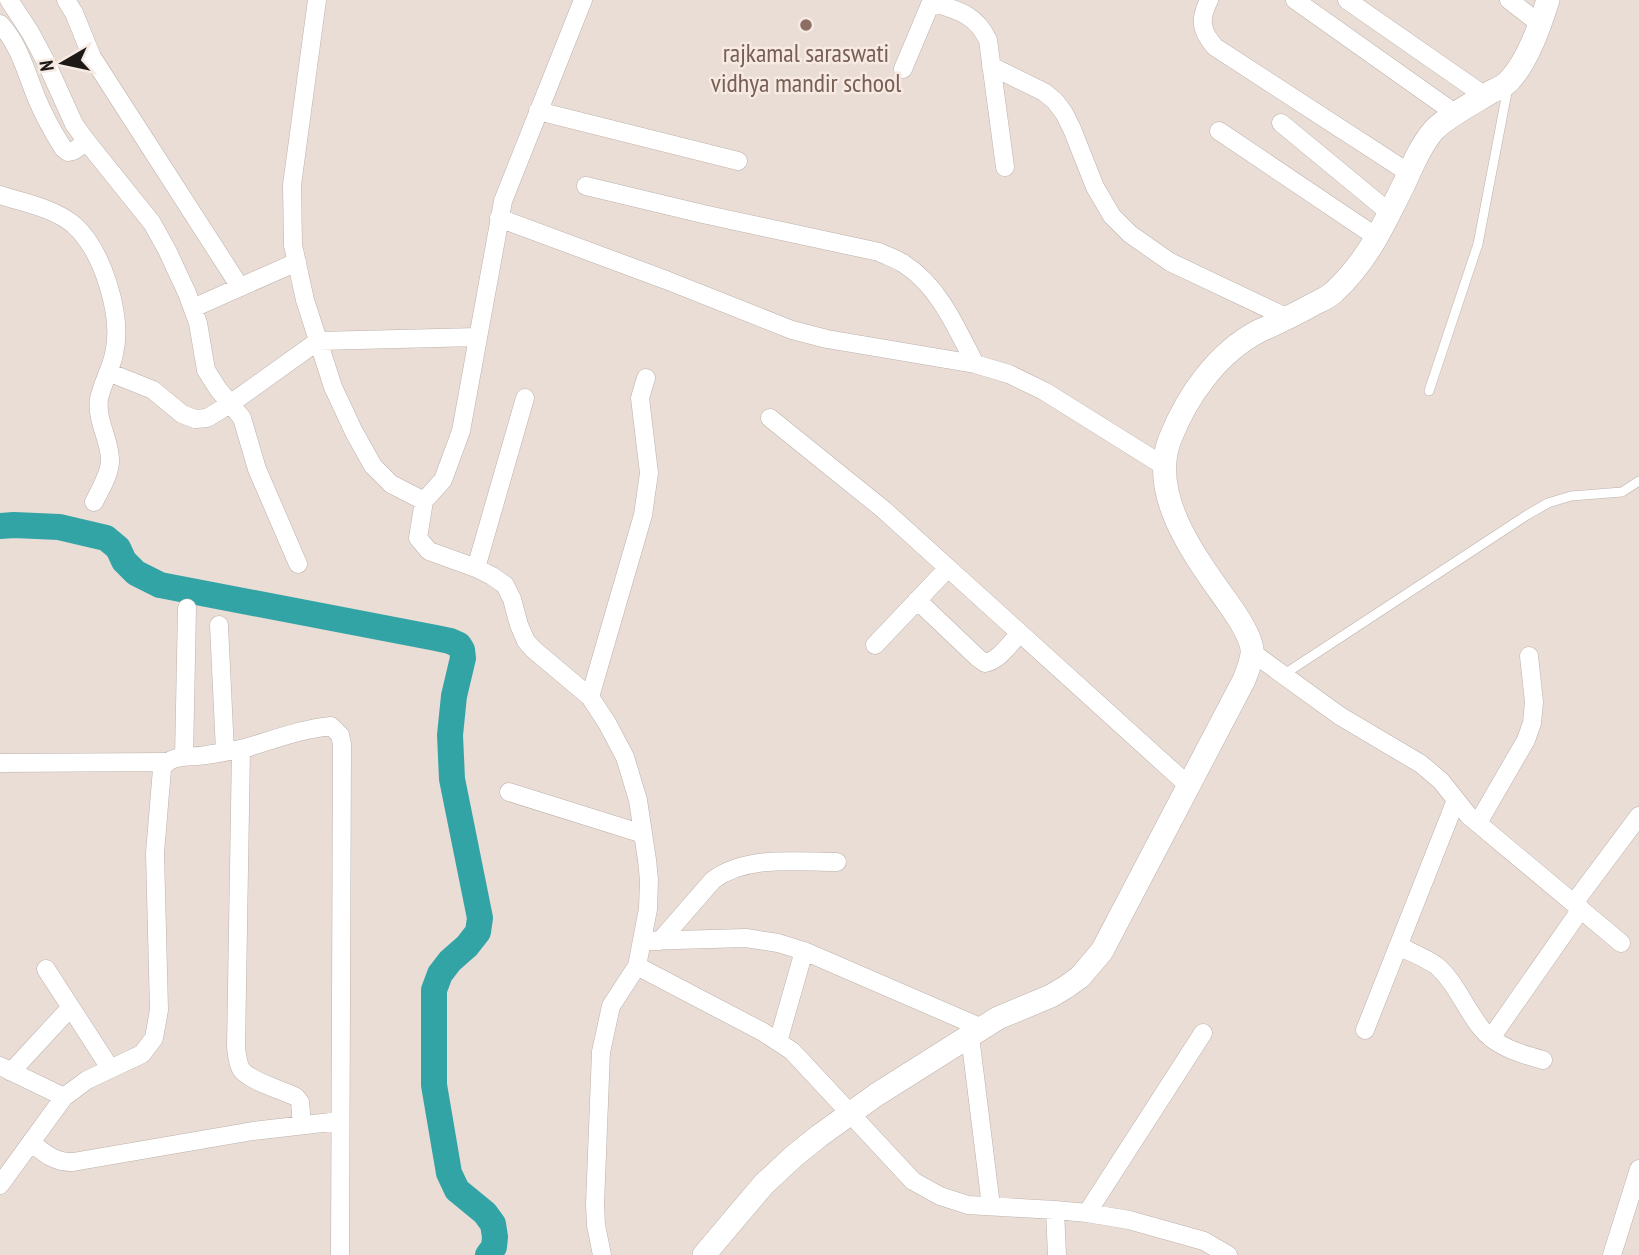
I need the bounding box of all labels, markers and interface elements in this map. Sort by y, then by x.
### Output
marker: rajkamal saraswati vidhya mandir school [798,17,814,33]
north arrow [28,28,98,98]
place label: rajkamal saraswati vidhya mandir school [711,36,901,99]
text: N [34,59,59,73]

